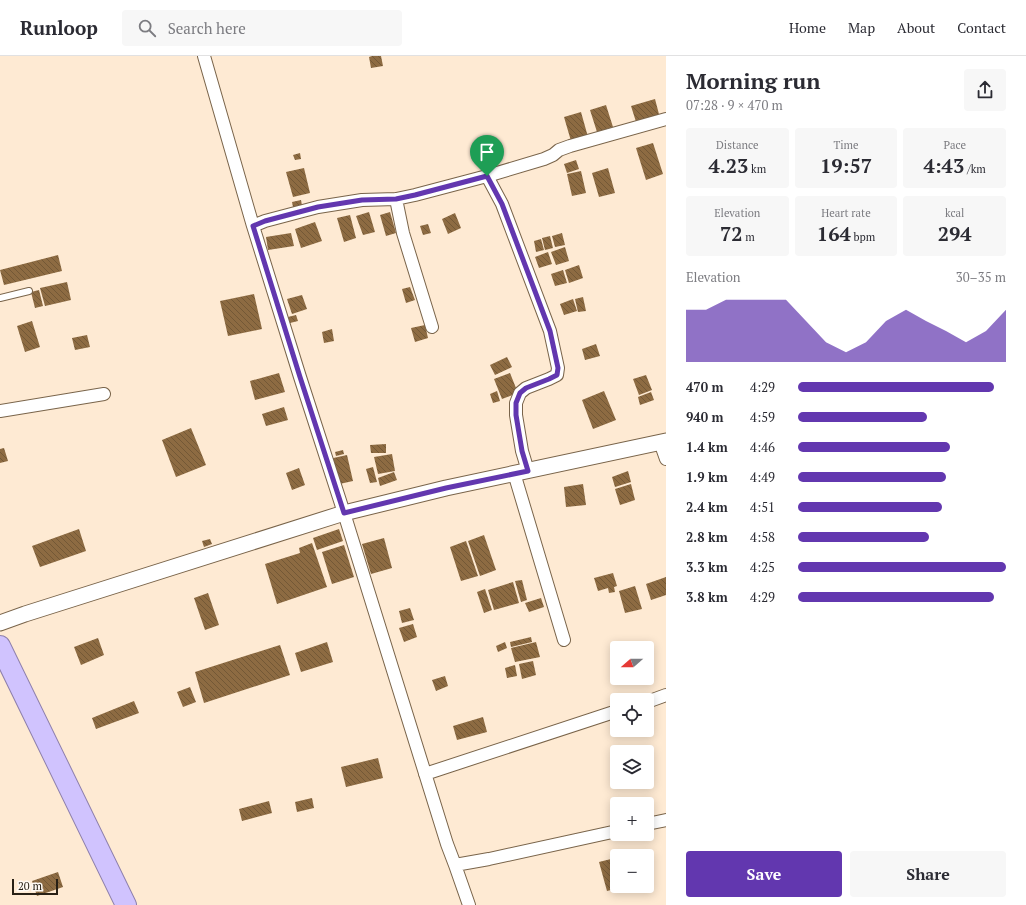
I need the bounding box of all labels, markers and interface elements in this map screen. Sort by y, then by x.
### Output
search box [122,10,402,46]
text: Runloop [20,15,98,40]
icon: search [136,17,158,39]
text: Search here [168,18,246,38]
text: Home [789,18,826,37]
text: Map [848,18,875,37]
text: About [897,18,935,37]
text: Contact [957,18,1006,37]
text: Morning run [686,66,820,95]
button: share [964,69,1006,111]
text: 07:28 · 9 × 470 m [686,96,783,114]
pin [470,135,504,176]
text: Distance [716,138,759,152]
text: Time [833,138,859,152]
text: Pace [943,138,966,152]
icon: arrive [476,141,498,163]
text: 4.23 [708,152,748,179]
text: 19:57 [820,152,872,179]
text: 4:43 [923,152,964,179]
text: km [748,162,766,176]
text: /km [964,162,986,176]
text: Elevation [714,206,760,220]
text: Heart rate [821,206,871,220]
text: kcal [945,206,964,220]
text: 72 [720,220,743,247]
text: 164 [817,220,851,247]
text: 294 [938,220,972,247]
text: m [743,230,755,244]
text: bpm [851,230,875,244]
text: Elevation [686,268,741,286]
text: 30–35 m [956,268,1006,286]
text: 470 m [686,378,724,396]
text: 4:29 [750,378,775,396]
text: 940 m [686,408,724,426]
text: 4:59 [750,408,775,426]
text: 1.4 km [686,438,728,456]
text: 4:46 [750,438,775,456]
text: 1.9 km [686,468,728,486]
text: 4:49 [750,468,775,486]
text: 2.4 km [686,498,728,516]
text: 4:51 [750,498,775,516]
text: 2.8 km [686,528,728,546]
text: 4:58 [750,528,775,546]
text: 3.3 km [686,558,728,576]
text: 4:25 [750,558,775,576]
text: 3.8 km [686,588,728,606]
text: 4:29 [750,588,775,606]
north arrow [610,641,654,685]
map controls [610,641,654,893]
button: locate [610,693,654,737]
button: layers [610,745,654,789]
button: + [610,797,654,841]
button: − [610,849,654,893]
button: Save [686,851,842,897]
button: Share [850,851,1006,897]
scale bar [12,877,58,896]
text: 20 m [18,879,42,893]

